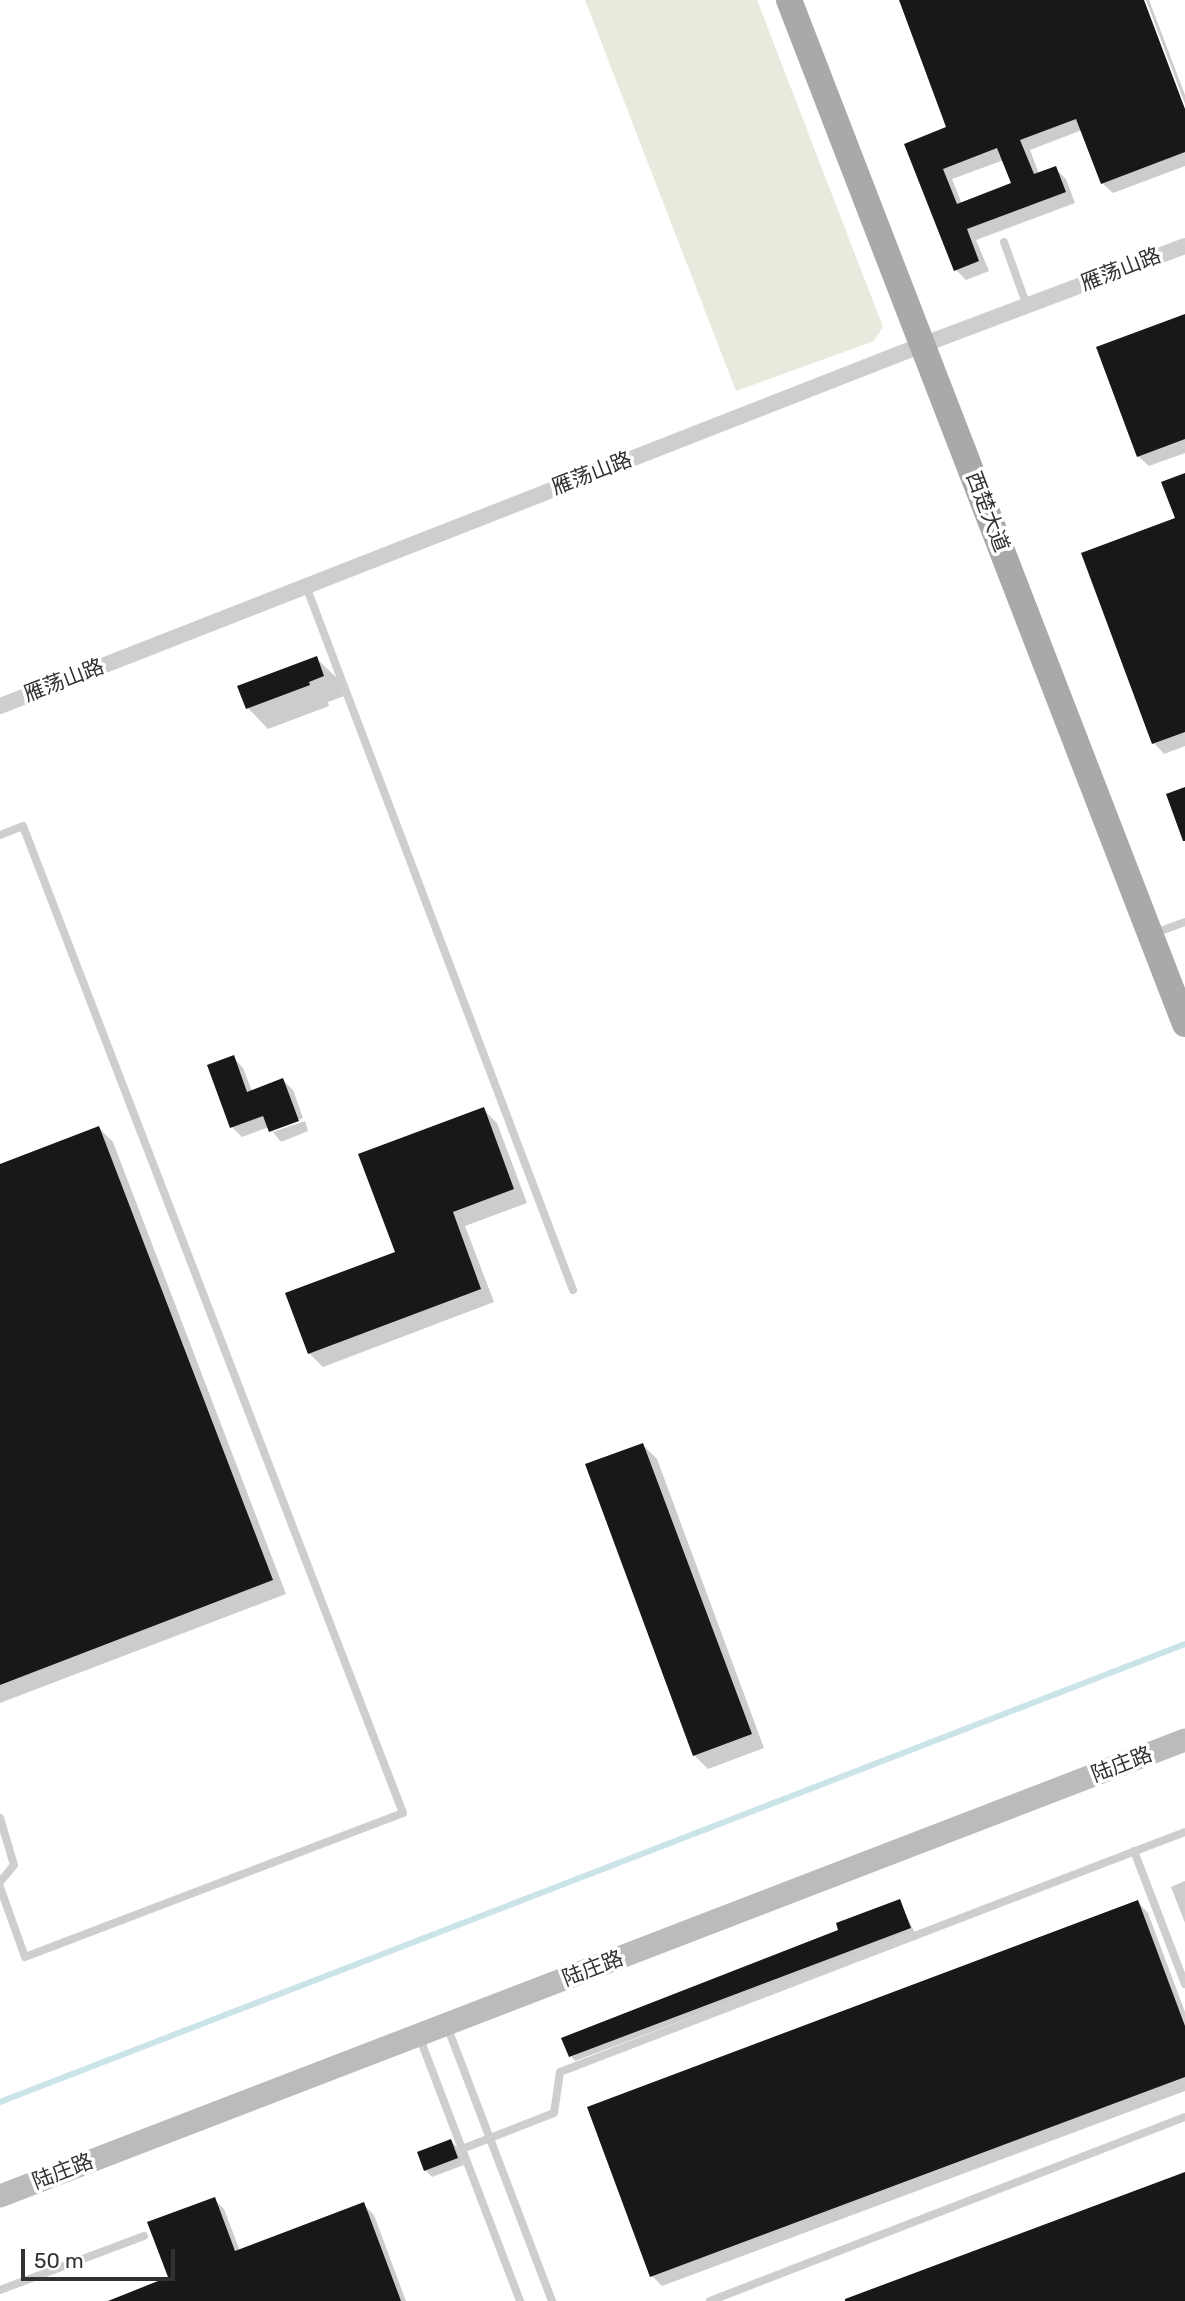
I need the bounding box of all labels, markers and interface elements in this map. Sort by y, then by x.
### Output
street label: 雁荡山路 [1077,243,1165,297]
street label: 雁荡山路 [548,447,636,501]
street label: 西楚大道 [960,468,1014,556]
street label: 雁荡山路 [20,654,108,708]
street label: 陆庄路 [1088,1742,1156,1788]
street label: 陆庄路 [559,1946,627,1992]
street label: 陆庄路 [29,2149,97,2195]
scale bar [24,2234,178,2278]
text: 50 m [34,2248,84,2273]

